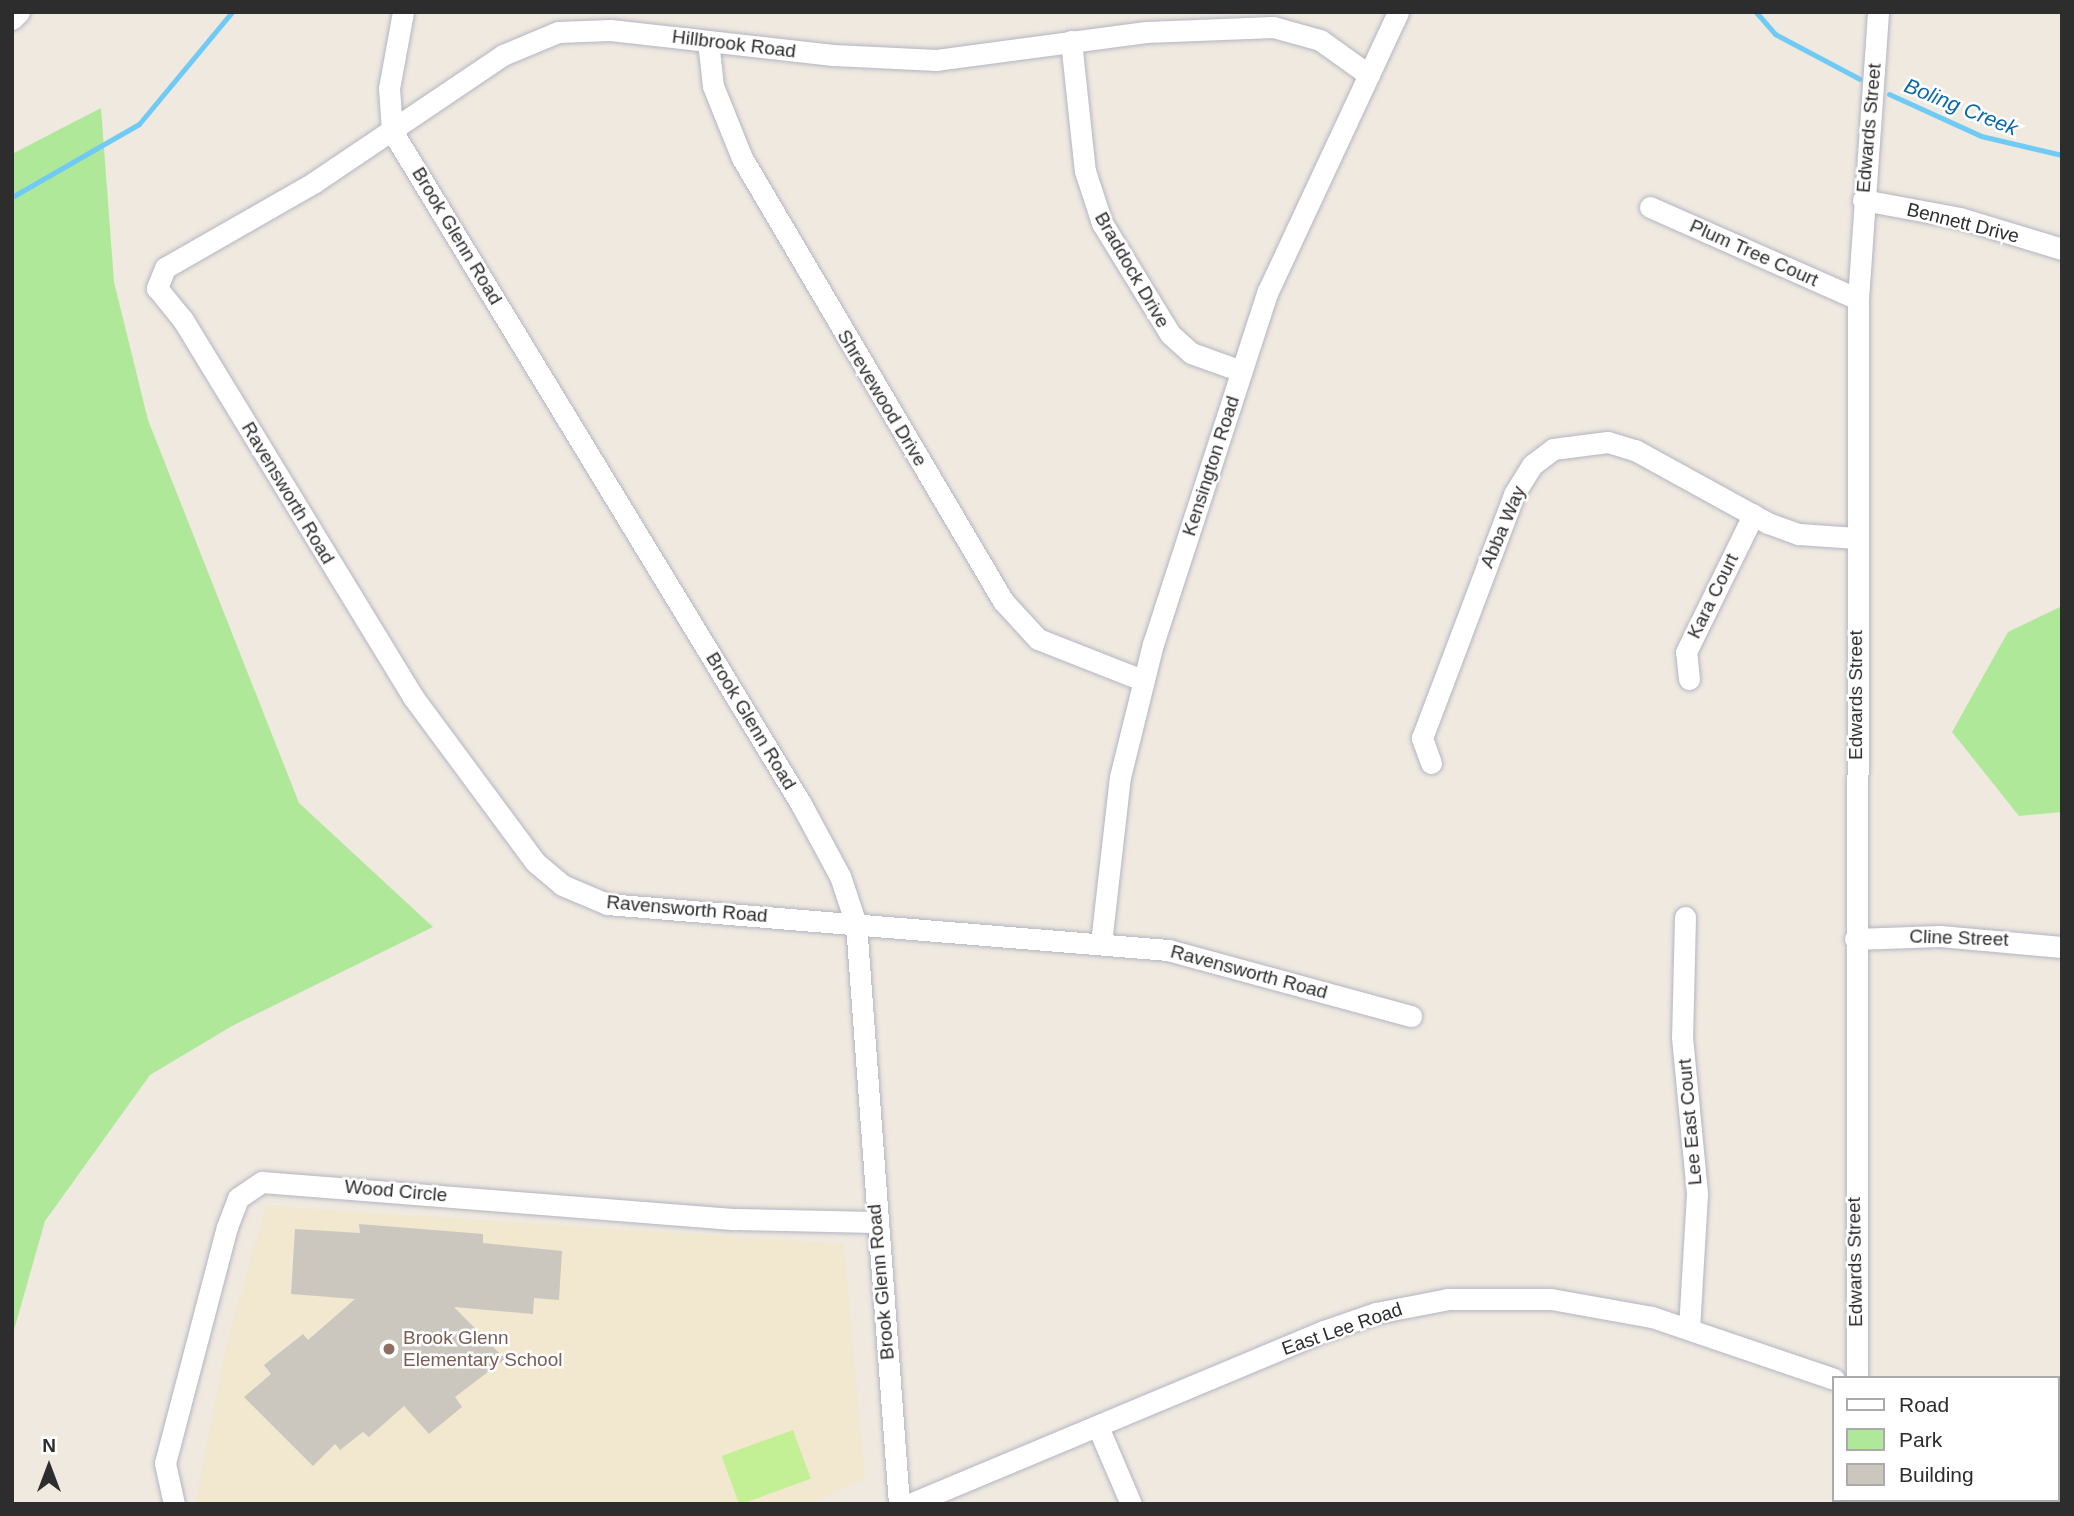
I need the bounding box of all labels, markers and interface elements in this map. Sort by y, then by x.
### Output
street label: Hillbrook Road [671,25,797,63]
street label: Edwards Street [1852,62,1886,194]
water label: Boling Creek [1901,73,2021,141]
street label: Brook Glenn Road [407,163,507,309]
street label: Bennett Drive [1904,198,2022,248]
street label: Braddock Drive [1090,208,1174,332]
street label: Plum Tree Court [1686,214,1822,292]
street label: Shrevewood Drive [832,326,932,470]
street label: Kensington Road [1178,393,1244,539]
street label: Ravensworth Road [237,418,339,568]
street label: Abba Way [1476,483,1530,571]
street label: Kara Court [1683,550,1743,642]
street label: Edwards Street [1845,630,1867,760]
street label: Brook Glenn Road [701,648,801,794]
street label: Ravensworth Road [606,891,768,927]
street label: Cline Street [1909,925,2009,951]
street label: Ravensworth Road [1168,940,1330,1004]
street label: Lee East Court [1673,1058,1707,1186]
street label: Wood Circle [344,1175,448,1207]
street label: Edwards Street [1842,1197,1868,1327]
street label: Brook Glenn Road [863,1203,899,1361]
street label: East Lee Road [1279,1298,1405,1360]
place label: Brook Glenn Elementary School [403,1327,562,1371]
marker: Brook Glenn Elementary School [381,1341,397,1357]
legend [1832,1376,2060,1502]
text: Road [1899,1393,1949,1416]
text: Park [1899,1428,1942,1451]
north arrow [14,1432,84,1502]
text: N [42,1435,56,1456]
text: Building [1899,1463,1974,1486]

